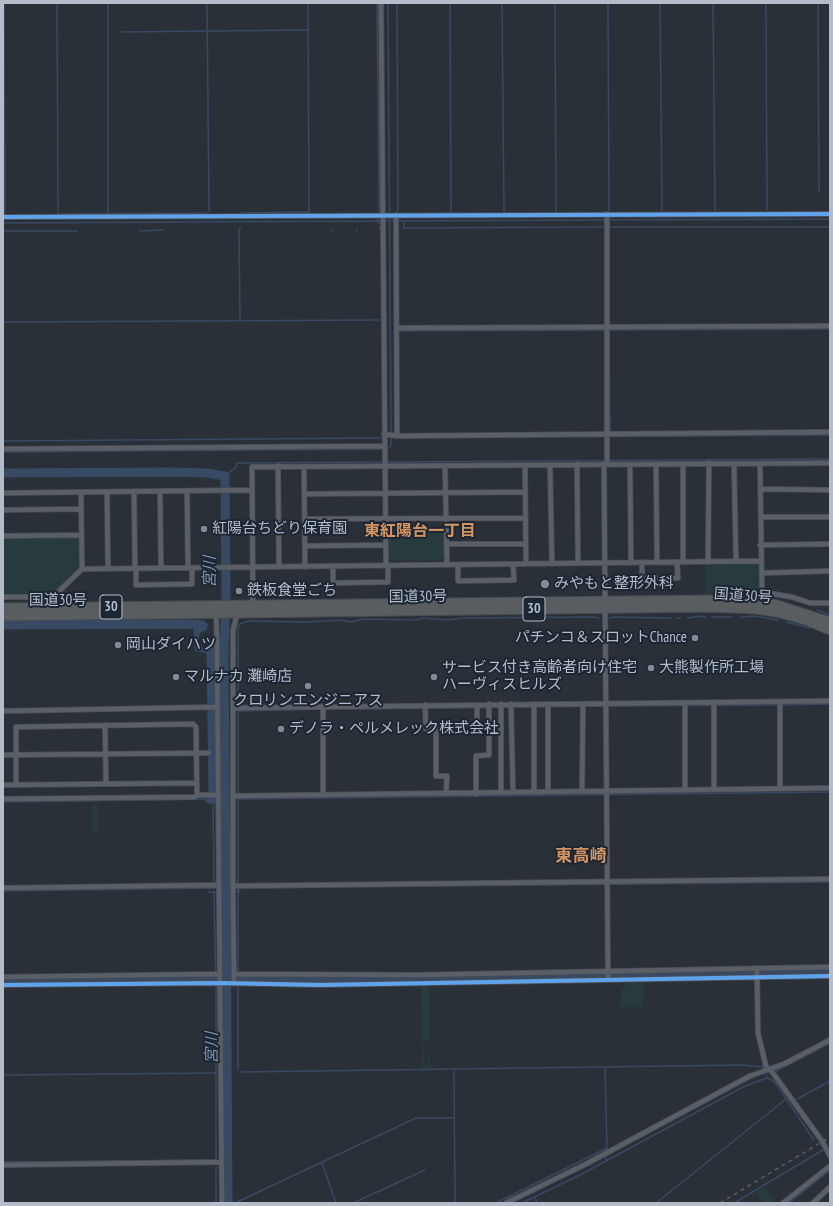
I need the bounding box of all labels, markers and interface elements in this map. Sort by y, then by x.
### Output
place label: 紅陽台ちどり保育園 [212,520,347,538]
district label: 東紅陽台一丁目 [364,521,476,541]
marker: 紅陽台ちどり保育園 [199,524,209,534]
water label: 宮川 [200,556,220,588]
place label: みやもと整形外科 [554,575,674,593]
marker: みやもと整形外科 [539,578,551,590]
place label: 鉄板食堂ごち [247,582,337,600]
street label: 国道30号 [713,585,773,607]
marker: 鉄板食堂ごち [234,586,244,596]
street label: 国道30号 [389,587,447,607]
street label: 国道30号 [29,592,87,610]
road number: 30 [100,595,122,619]
road number: 30 [523,597,545,621]
place label: パチンコ＆スロットChance [515,629,687,647]
marker: パチンコ＆スロットChance [690,633,700,643]
place label: 岡山ダイハツ [126,636,216,654]
marker: 岡山ダイハツ [113,640,123,650]
place label: サービス付き高齢者向け住宅 ハーヴィスヒルズ [442,659,637,694]
place label: 大熊製作所工場 [659,659,764,677]
marker: 大熊製作所工場 [646,663,656,673]
place label: マルナカ 灘崎店 [184,668,292,686]
marker: マルナカ 灘崎店 [171,672,181,682]
marker: サービス付き高齢者向け住宅 ハーヴィスヒルズ [429,672,439,682]
marker: クロリンエンジニアス [303,681,313,691]
place label: クロリンエンジニアス [233,692,383,710]
place label: デノラ・ペルメレック株式会社 [289,720,499,738]
marker: デノラ・ペルメレック株式会社 [276,724,286,734]
district label: 東高崎 [556,846,606,866]
water label: 宮川 [202,1032,222,1064]

